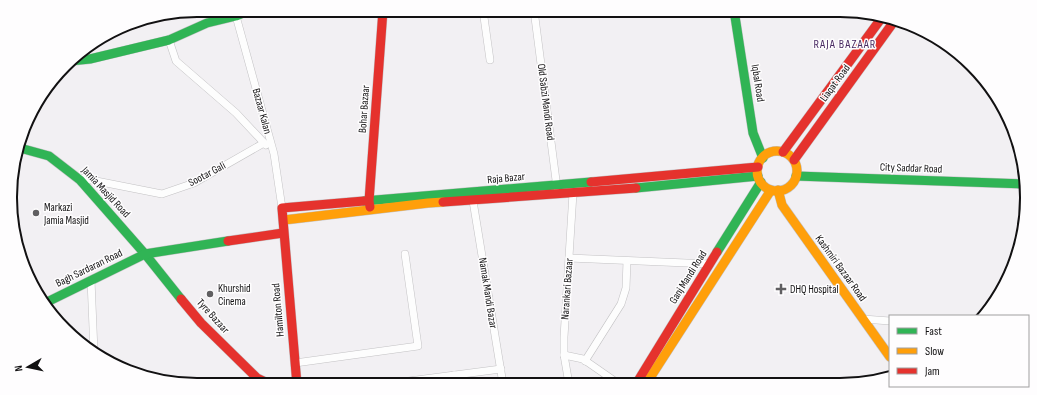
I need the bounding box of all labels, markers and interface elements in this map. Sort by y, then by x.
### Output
district label: RAJA BAZAAR [814,37,876,52]
street label: Liaqat Road [817,62,853,104]
street label: Old Sabzi Mandi Road [535,63,557,141]
street label: Iqbal Road [749,63,767,103]
street label: Bohar Bazaar [356,85,372,133]
street label: Bazaar Kalan [250,87,274,135]
street label: Sootar Gali [186,159,228,189]
street label: City Saddar Road [880,160,943,176]
street label: Jamia Masjid Road [78,163,133,220]
street label: Raja Bazar [487,170,525,186]
place label: Markazi Jamia Masjid [43,201,89,227]
marker: Markazi Jamia Masjid [31,208,41,218]
street label: Kashmiri Bazaar Road [813,232,870,304]
street label: Bagh Sardaran Road [53,246,125,290]
street label: Ganj Mandi Road [667,248,710,306]
street label: Namak Mandi Bazar [476,257,500,329]
street label: Narankari Bazaar [558,258,576,320]
place label: Khurshid Cinema [218,282,251,308]
street label: Hamilton Road [269,282,287,337]
marker: DHQ Hospital [775,283,787,295]
place label: DHQ Hospital [790,283,838,296]
marker: Khurshid Cinema [205,289,215,299]
street label: Tyre Bazaar [194,296,232,336]
legend [889,315,1029,387]
text: Fast [925,324,942,339]
text: Slow [925,344,944,359]
north arrow [8,347,48,387]
text: N [12,364,25,372]
text: Jam [924,364,940,379]

